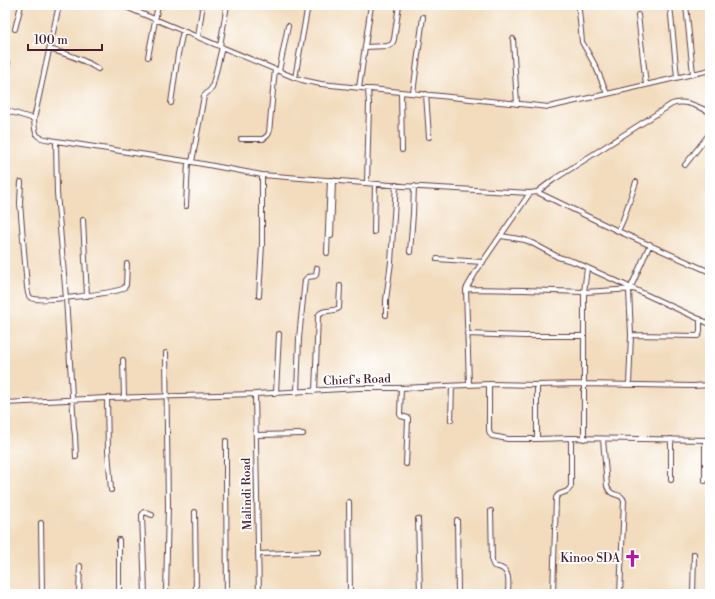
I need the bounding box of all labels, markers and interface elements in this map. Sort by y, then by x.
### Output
scale bar [28,26,102,52]
text: 100 m [34,33,68,48]
street label: Chief's Road [323,371,391,389]
street label: Malindi Road [239,457,255,530]
church icon: Kinoo SDA [623,548,643,568]
place label: Kinoo SDA [560,551,621,566]

